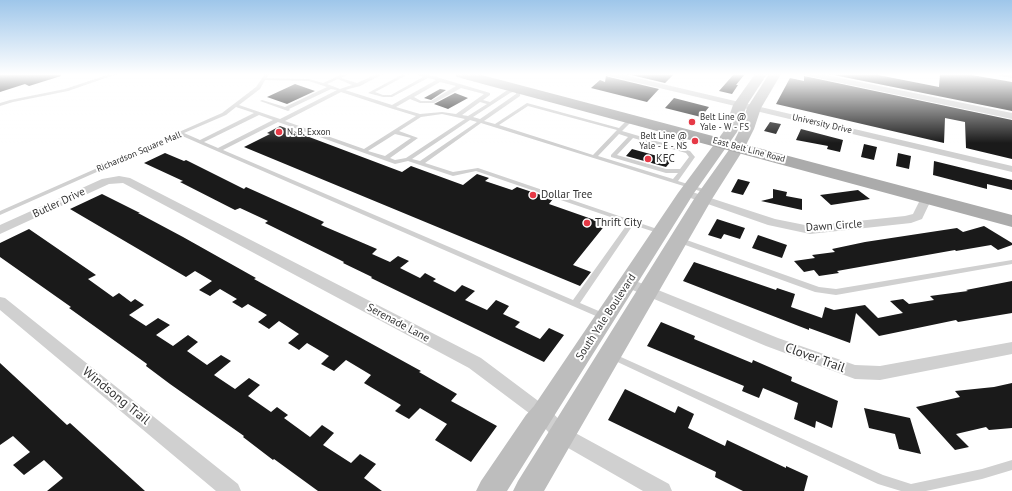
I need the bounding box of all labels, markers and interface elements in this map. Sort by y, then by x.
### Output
place label: Belt Line @ Yale - W - FS [700,112,749,133]
street label: University Drive [791,112,853,136]
marker: Belt Line @ Yale - W - FS [687,117,697,127]
marker: N. B. Exxon [274,127,284,137]
place label: N. B. Exxon [287,127,330,137]
street label: Richardson Square Mall [95,129,183,175]
place label: Belt Line @ Yale - E - NS [639,131,687,152]
street label: East Belt Line Road [712,135,786,165]
marker: Belt Line @ Yale - E - NS [690,136,700,146]
place label: KFC [656,152,675,166]
marker: KFC [643,154,653,164]
street label: Butler Drive [31,185,87,221]
place label: Dollar Tree [541,188,592,202]
marker: Dollar Tree [528,190,538,200]
place label: Thrift City [595,216,642,230]
street label: Dawn Circle [805,217,863,235]
marker: Thrift City [582,218,592,228]
street label: South Yale Boulevard [573,271,639,363]
street label: Serenade Lane [364,301,432,345]
street label: Clover Trail [783,340,847,376]
street label: Windsong Trail [79,364,153,428]

